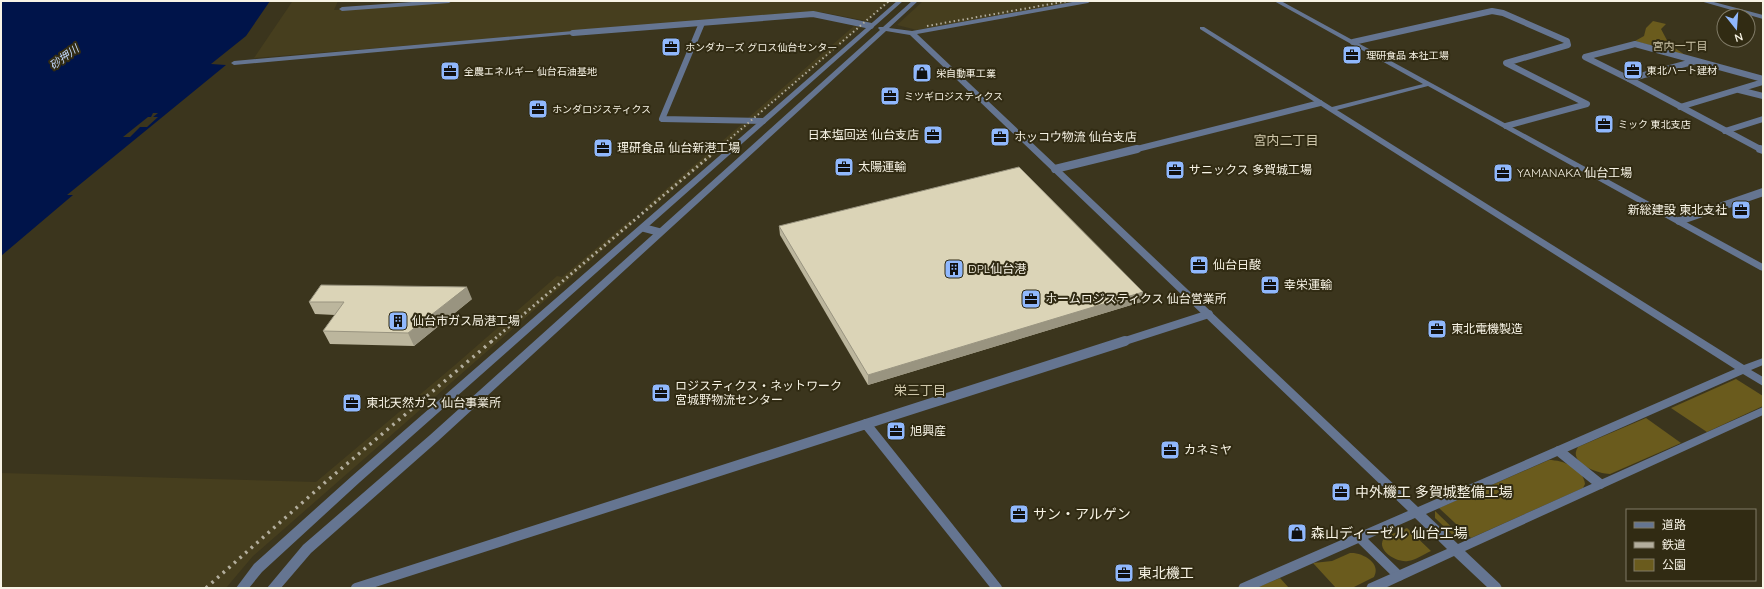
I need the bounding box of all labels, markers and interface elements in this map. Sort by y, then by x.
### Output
north arrow [1716,8,1756,48]
text: N [1733,30,1745,45]
office icon: ホンダカーズ グロス仙台センター [660,36,682,58]
district label: 宮内一丁目 [1653,39,1708,53]
water label: 砂押川 [47,41,82,72]
place label: ホンダカーズ グロス仙台センター [685,41,837,54]
office icon: 理研食品 本社工場 [1341,44,1363,66]
place label: 理研食品 本社工場 [1366,49,1449,62]
office icon: 東北ハート建材 [1622,59,1644,81]
office icon: 全農エネルギー 仙台石油基地 [439,60,461,82]
shop icon: 栄自動車工業 [911,62,933,84]
place label: 東北ハート建材 [1647,64,1717,77]
place label: 全農エネルギー 仙台石油基地 [464,65,598,78]
place label: 栄自動車工業 [936,67,996,80]
office icon: ミツギロジスティクス [879,85,901,107]
place label: ミツギロジスティクス [904,90,1003,103]
office icon: ホンダロジスティクス [527,98,549,120]
place label: ホンダロジスティクス [552,103,651,116]
office icon: ミック 東北支店 [1593,113,1615,135]
place label: ミック 東北支店 [1618,118,1691,131]
office icon: 日本塩回送 仙台支店 [922,124,944,146]
office icon: ホッコウ物流 仙台支店 [989,126,1011,148]
place label: 日本塩回送 仙台支店 [808,127,919,142]
place label: ホッコウ物流 仙台支店 [1014,129,1137,144]
district label: 宮内二丁目 [1253,132,1319,148]
office icon: 理研食品 仙台新港工場 [592,137,614,159]
place label: 理研食品 仙台新港工場 [617,140,740,155]
office icon: 太陽運輸 [833,156,855,178]
place label: 太陽運輸 [858,159,906,174]
office icon: サニックス 多賀城工場 [1164,159,1186,181]
place label: サニックス 多賀城工場 [1189,162,1312,177]
office icon: YAMANAKA 仙台工場 [1492,162,1514,184]
place label: YAMANAKA 仙台工場 [1517,165,1632,180]
office icon: 新総建設 東北支社 [1730,199,1752,221]
place label: 新総建設 東北支社 [1628,202,1727,217]
office icon: 仙台日酸 [1188,254,1210,276]
place label: 仙台日酸 [1213,257,1261,272]
building icon: DPL仙台港 [943,258,965,280]
place label: DPL仙台港 [968,261,1026,276]
office icon: 幸栄運輸 [1259,274,1281,296]
place label: 幸栄運輸 [1284,277,1332,292]
office icon: ホームロジスティクス 仙台営業所 [1020,288,1042,310]
place label: ホームロジスティクス 仙台営業所 [1045,291,1227,306]
building icon: 仙台市ガス局港工場 [387,310,409,332]
place label: 仙台市ガス局港工場 [412,313,520,328]
office icon: 東北電機製造 [1426,318,1448,340]
place label: 東北電機製造 [1451,321,1523,336]
place label: ロジスティクス・ネットワーク 宮城野物流センター [675,378,842,407]
office icon: ロジスティクス・ネットワーク 宮城野物流センター [650,382,672,404]
district label: 栄三丁目 [894,382,946,398]
office icon: 東北天然ガス 仙台事業所 [341,392,363,414]
place label: 東北天然ガス 仙台事業所 [366,395,501,410]
office icon: 旭興産 [885,420,907,442]
place label: 旭興産 [910,423,946,438]
office icon: カネミヤ [1159,439,1181,461]
place label: カネミヤ [1184,442,1232,457]
office icon: 中外機工 多賀城整備工場 [1330,481,1352,503]
place label: 中外機工 多賀城整備工場 [1355,483,1513,501]
office icon: サン・アルゲン [1008,503,1030,525]
place label: サン・アルゲン [1033,505,1131,523]
legend [1626,509,1756,581]
text: 道路 [1662,517,1686,532]
shop icon: 森山ディーゼル 仙台工場 [1286,522,1308,544]
place label: 森山ディーゼル 仙台工場 [1311,524,1468,542]
text: 鉄道 [1662,537,1686,552]
text: 公園 [1662,557,1686,572]
office icon: 東北機工 [1113,562,1135,584]
place label: 東北機工 [1138,564,1194,582]

